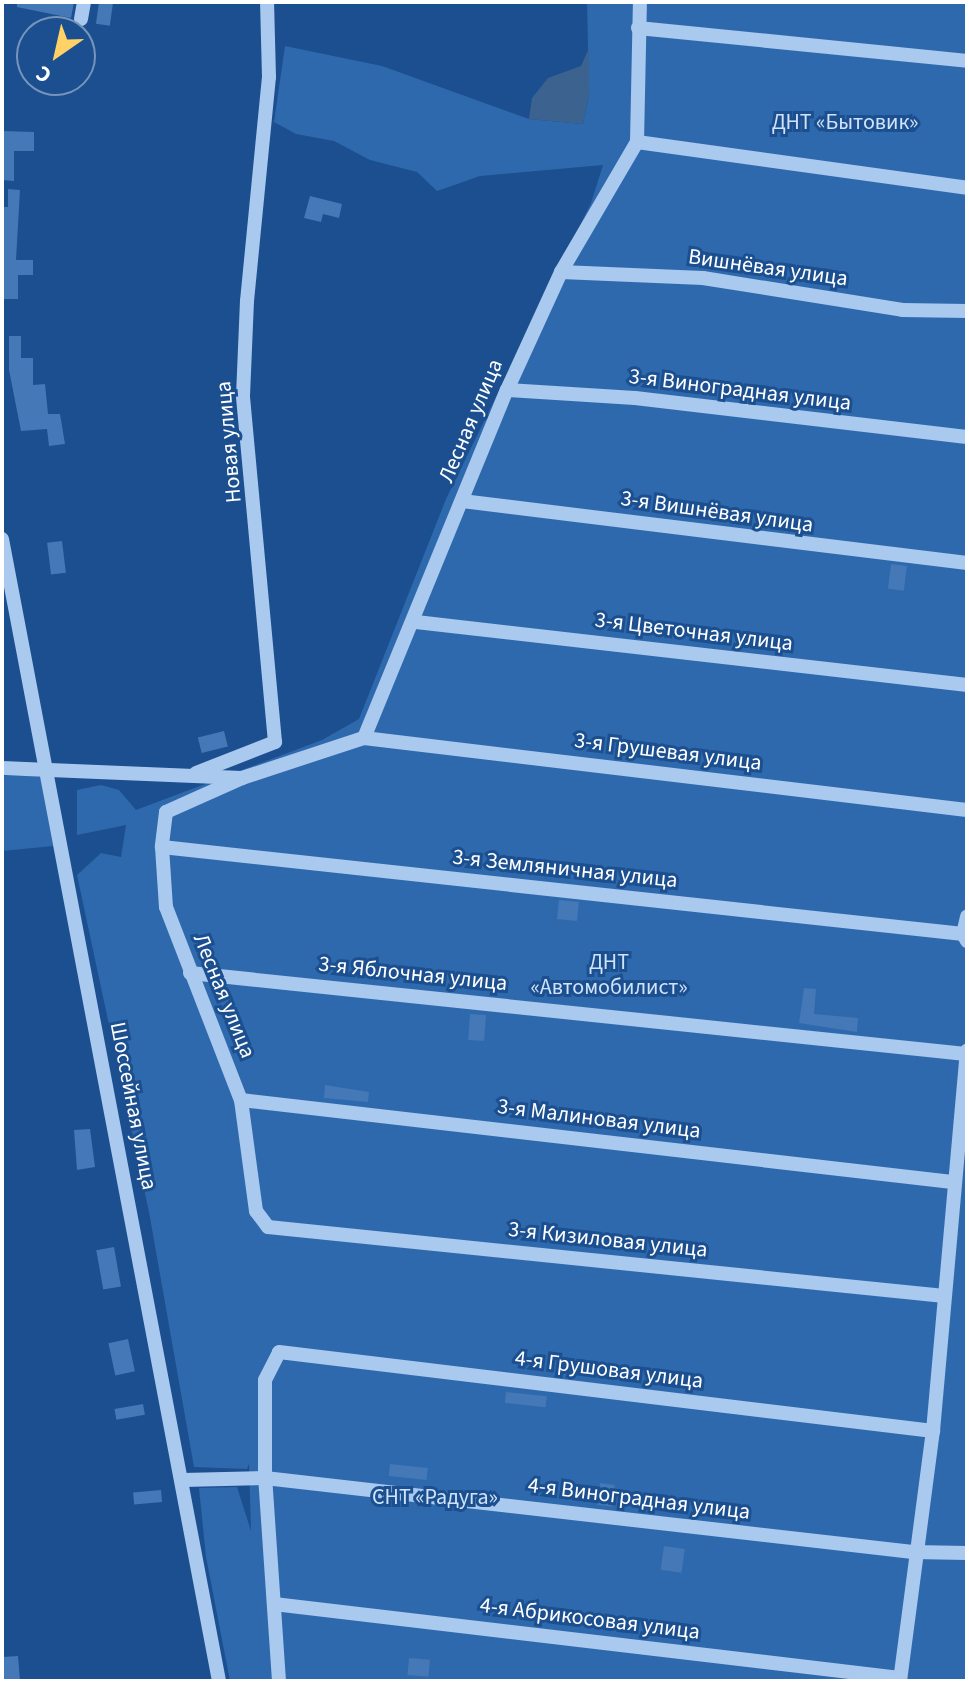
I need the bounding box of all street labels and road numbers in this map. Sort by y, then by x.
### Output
street label: Вишнёвая улица [687,244,849,292]
street label: Лесная улица [433,355,509,487]
street label: 3-я Виноградная улица [627,363,853,417]
street label: Новая улица [211,380,247,504]
street label: 3-я Вишнёвая улица [619,485,815,539]
street label: 3-я Цветочная улица [593,607,795,657]
street label: 3-я Грушевая улица [573,727,763,777]
street label: 3-я Земляничная улица [451,844,679,894]
street label: Лесная улица [187,930,261,1062]
street label: 3-я Яблочная улица [317,951,509,997]
street label: Шоссейная улица [104,1020,162,1192]
street label: 3-я Малиновая улица [496,1093,702,1145]
street label: 3-я Кизиловая улица [507,1216,709,1264]
street label: 4-я Грушовая улица [513,1345,705,1395]
street label: 4-я Виноградная улица [526,1472,752,1526]
street label: 4-я Абрикосовая улица [478,1592,702,1646]

